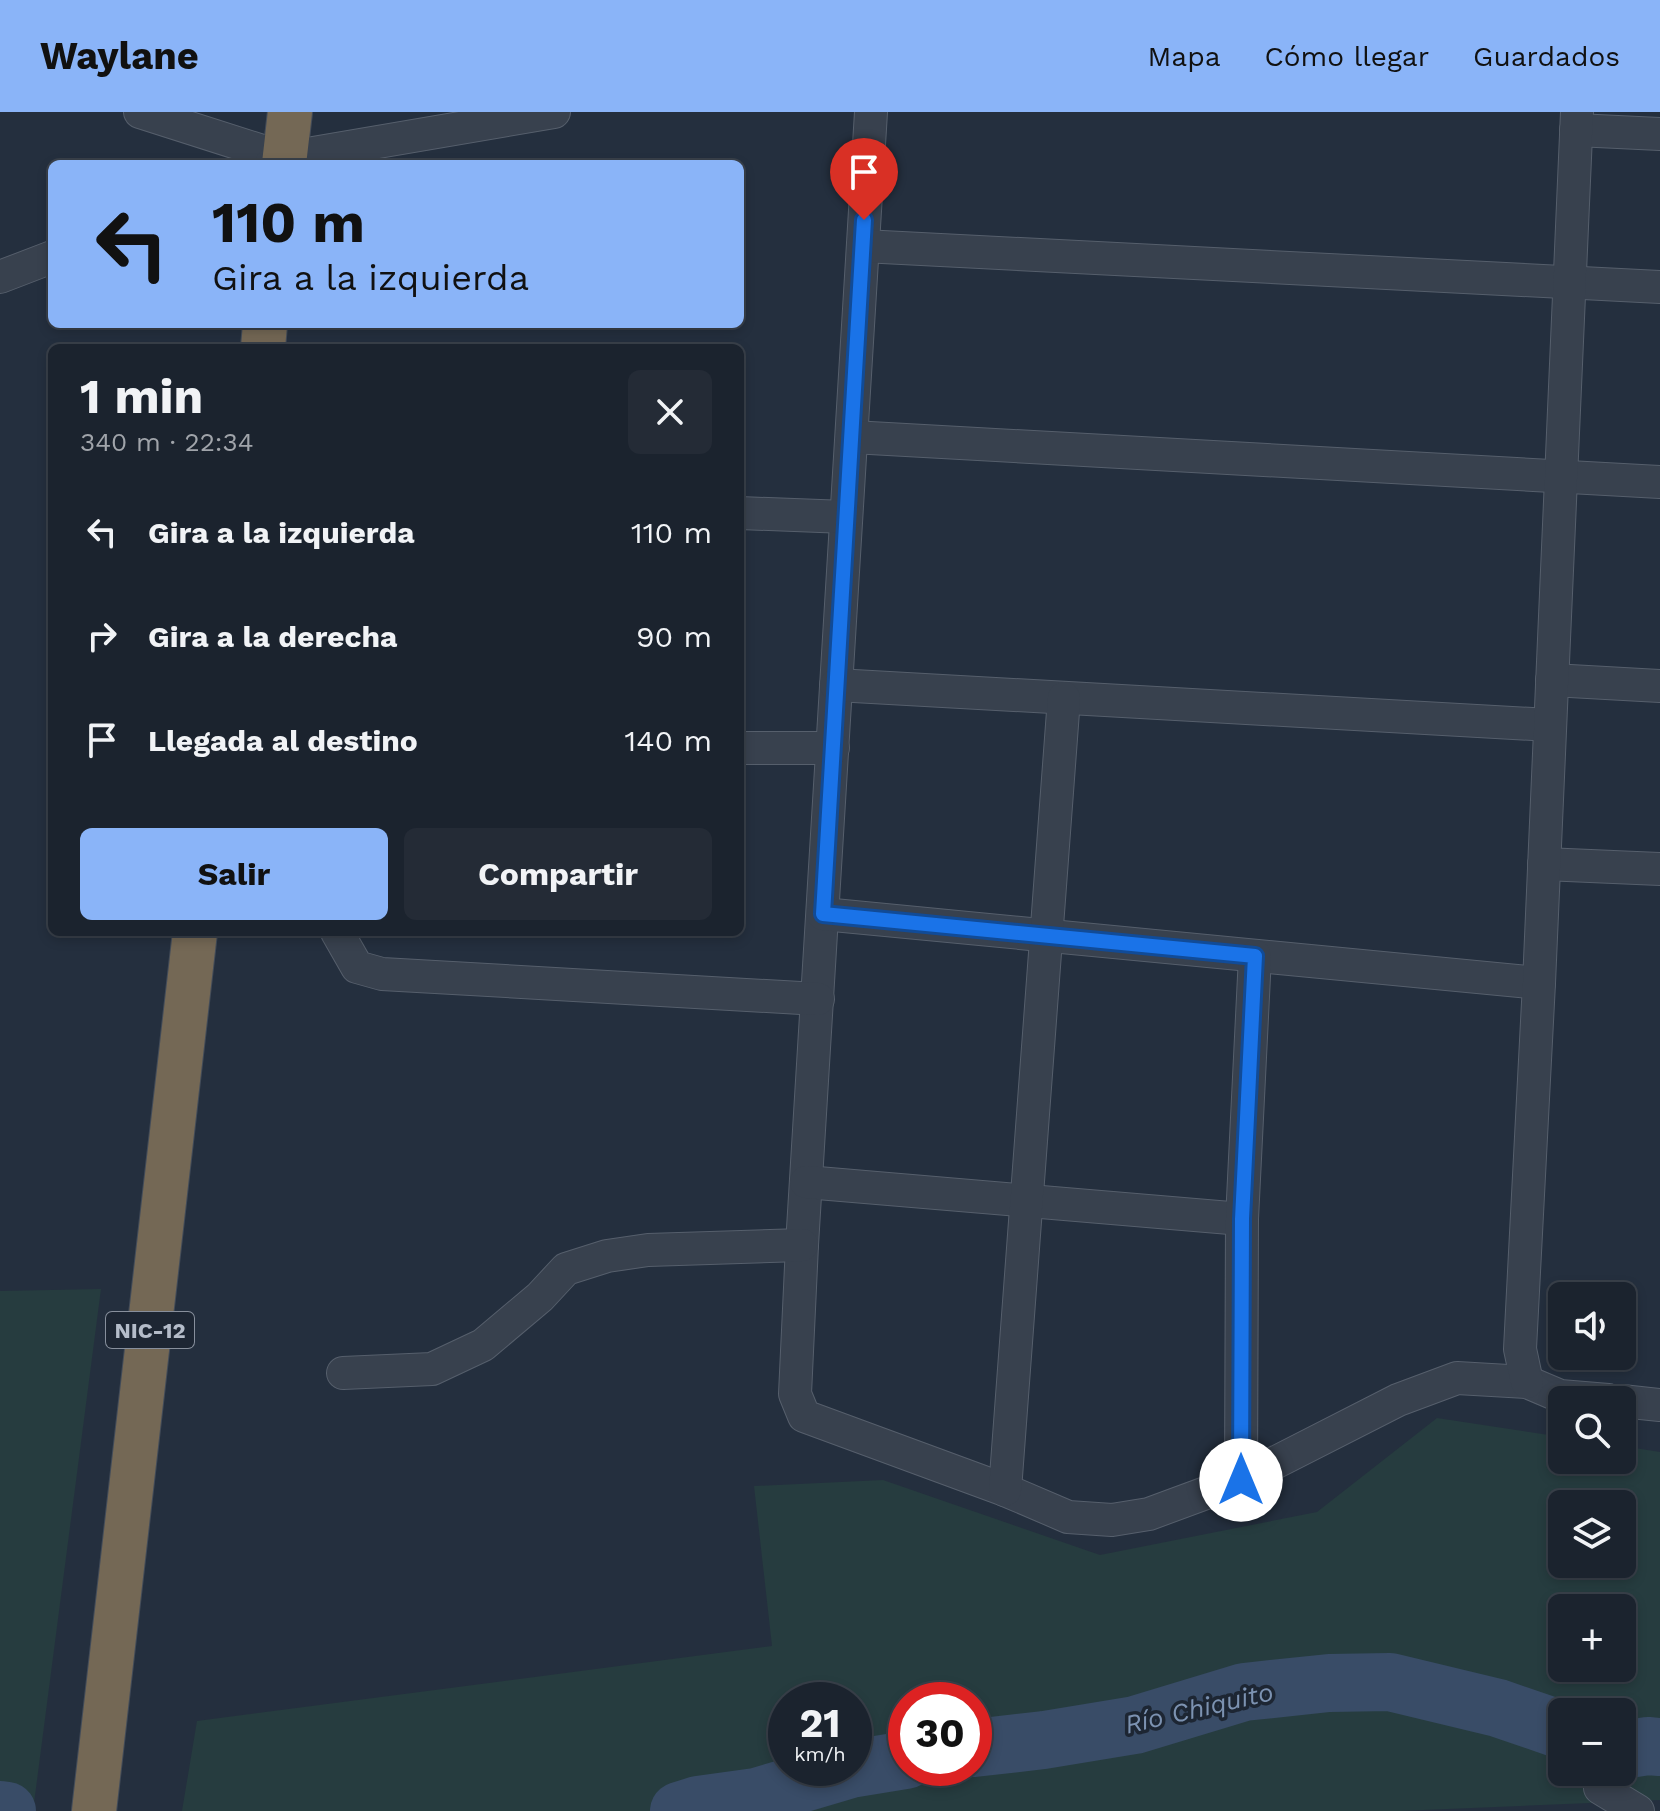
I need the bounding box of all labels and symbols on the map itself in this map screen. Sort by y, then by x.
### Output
pin [830,138,898,220]
road number: NIC-12 [106,1312,194,1348]
position arrow [1199,1438,1283,1522]
water label: Río Chiquito [1122,1676,1276,1740]
speed limit sign: 30 [888,1682,992,1786]

